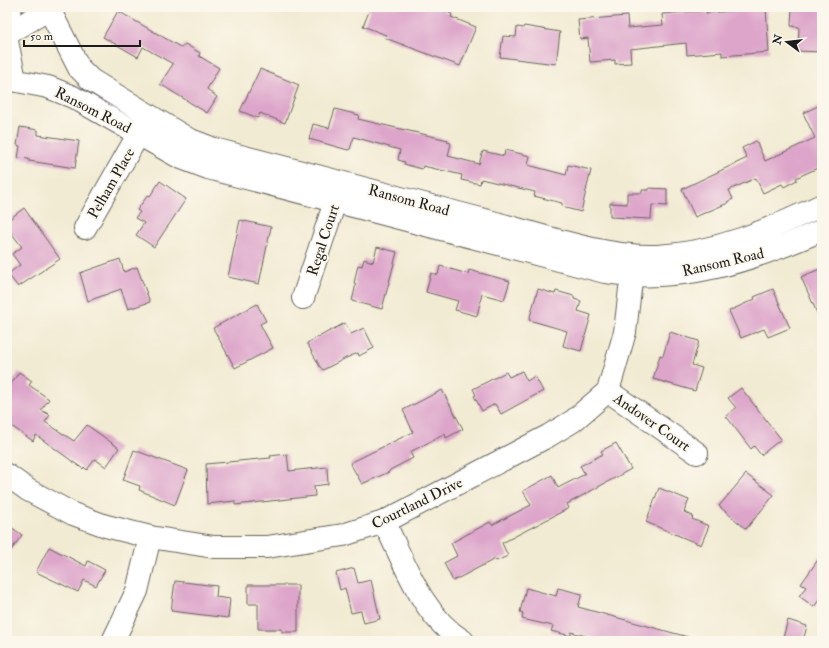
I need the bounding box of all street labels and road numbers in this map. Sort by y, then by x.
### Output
street label: Ransom Road [51,83,135,138]
street label: Pelham Place [84,145,139,222]
street label: Ransom Road [366,181,452,221]
street label: Regal Court [303,202,344,278]
street label: Ransom Road [680,244,766,281]
street label: Andover Court [609,388,694,456]
street label: Courtland Drive [369,473,466,534]

